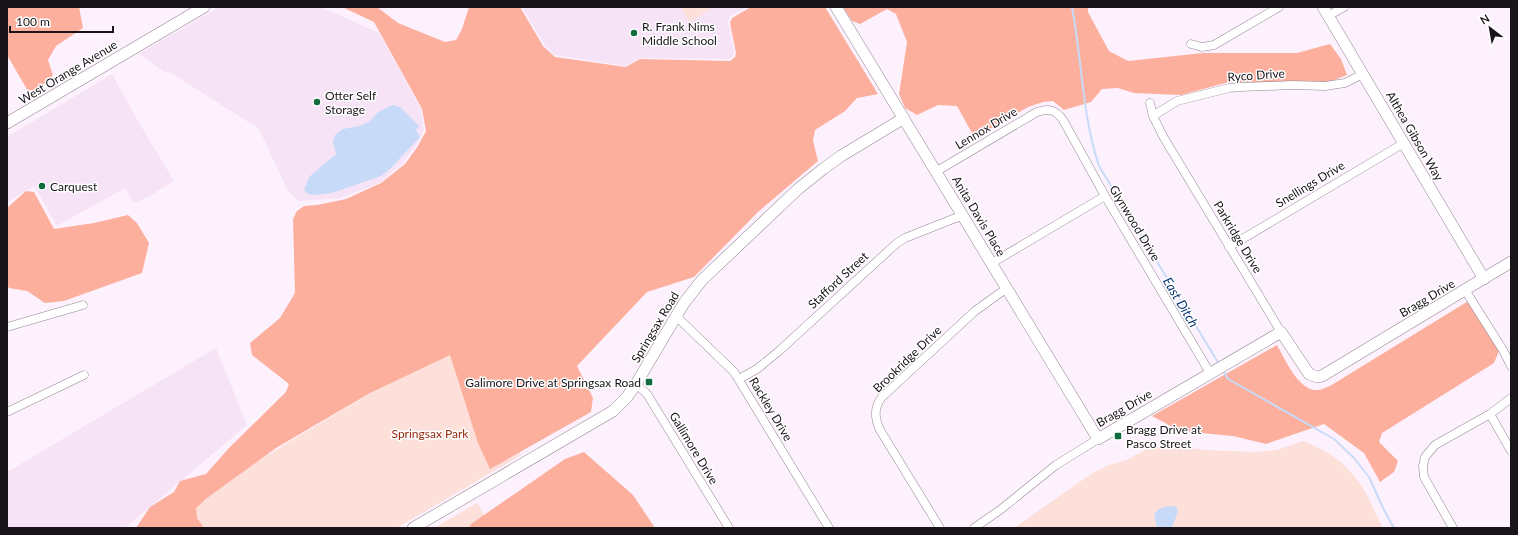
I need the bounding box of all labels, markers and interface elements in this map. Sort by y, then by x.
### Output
scale bar [10,8,113,34]
north arrow [1470,8,1510,48]
text: N [1478,11,1492,27]
text: 100 m [16,14,50,29]
place label: R. Frank Nims Middle School [642,19,717,48]
marker: R. Frank Nims Middle School [629,28,639,38]
street label: West Orange Avenue [16,37,120,107]
street label: Ryco Drive [1227,66,1285,84]
place label: Otter Self Storage [325,88,377,117]
street label: Althea Gibson Way [1383,89,1447,184]
marker: Otter Self Storage [312,97,322,107]
street label: Lennox Drive [952,104,1020,152]
street label: Snellings Drive [1273,158,1347,210]
street label: Anita Davis Place [949,173,1009,259]
place label: Carquest [50,179,98,194]
marker: Carquest [37,181,47,191]
street label: Glynwood Drive [1106,182,1164,264]
street label: Parkridge Drive [1211,198,1265,276]
street label: Stafford Street [805,248,872,312]
water label: East Ditch [1160,274,1202,330]
street label: Bragg Drive [1397,276,1457,320]
street label: Springsax Road [628,289,682,365]
street label: Brookridge Drive [870,322,944,396]
street label: Rackley Drive [746,374,796,444]
place label: Galimore Drive at Springsax Road [465,375,641,390]
marker: Galimore Drive at Springsax Road [644,377,654,387]
street label: Bragg Drive [1093,386,1155,430]
street label: Gallimore Drive [666,409,722,487]
place label: Bragg Drive at Pasco Street [1126,422,1202,451]
park label: Springsax Park [392,426,469,441]
marker: Bragg Drive at Pasco Street [1113,431,1123,441]

